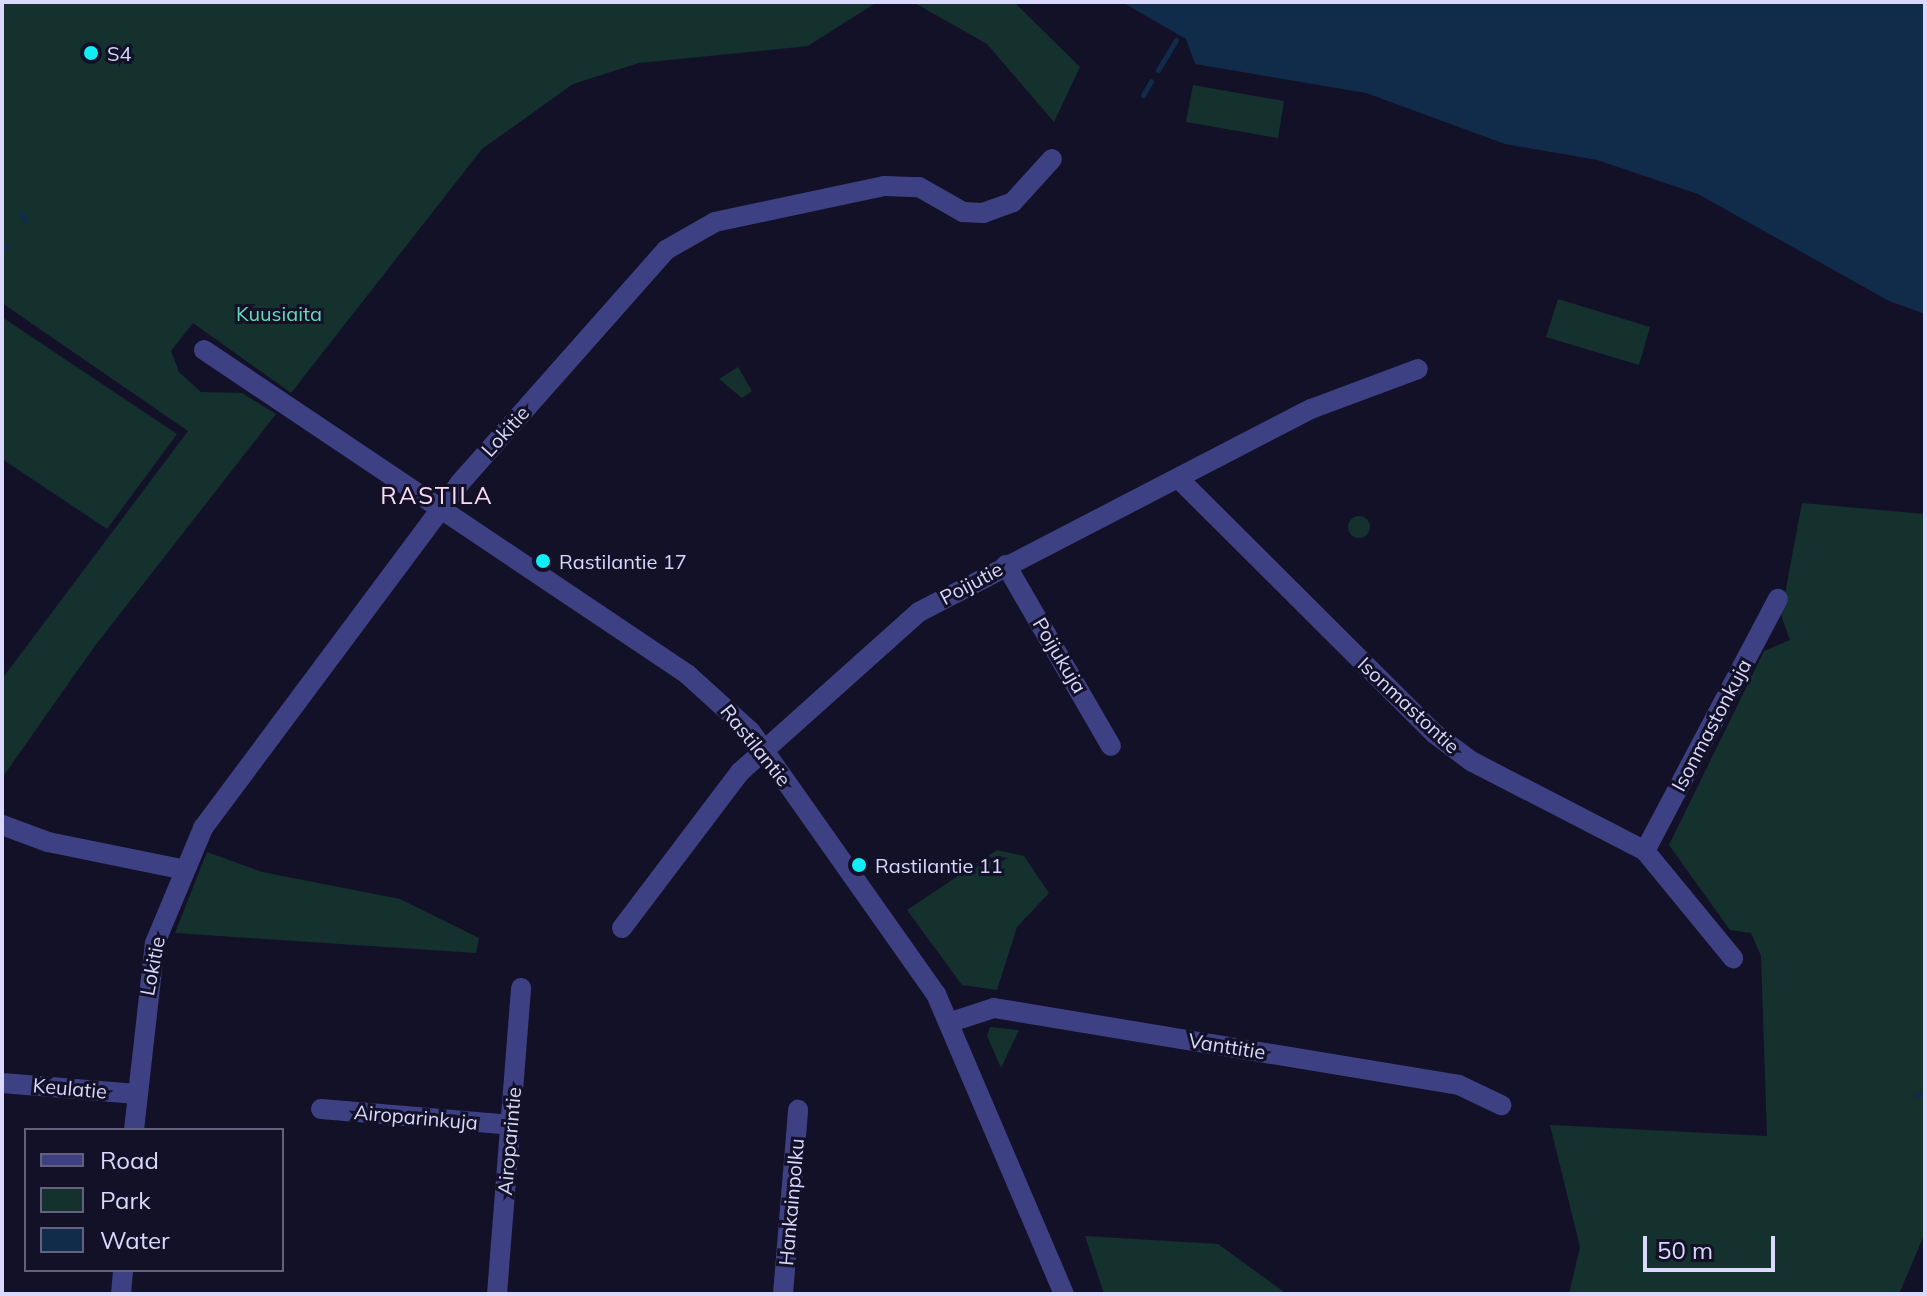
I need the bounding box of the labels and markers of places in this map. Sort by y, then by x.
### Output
place label: S4 [107,41,131,65]
marker: S4 [82,44,100,62]
place label: Rastilantie 17 [559,549,687,573]
marker: Rastilantie 17 [534,552,552,570]
place label: Rastilantie 11 [875,853,1003,877]
marker: Rastilantie 11 [850,856,868,874]

